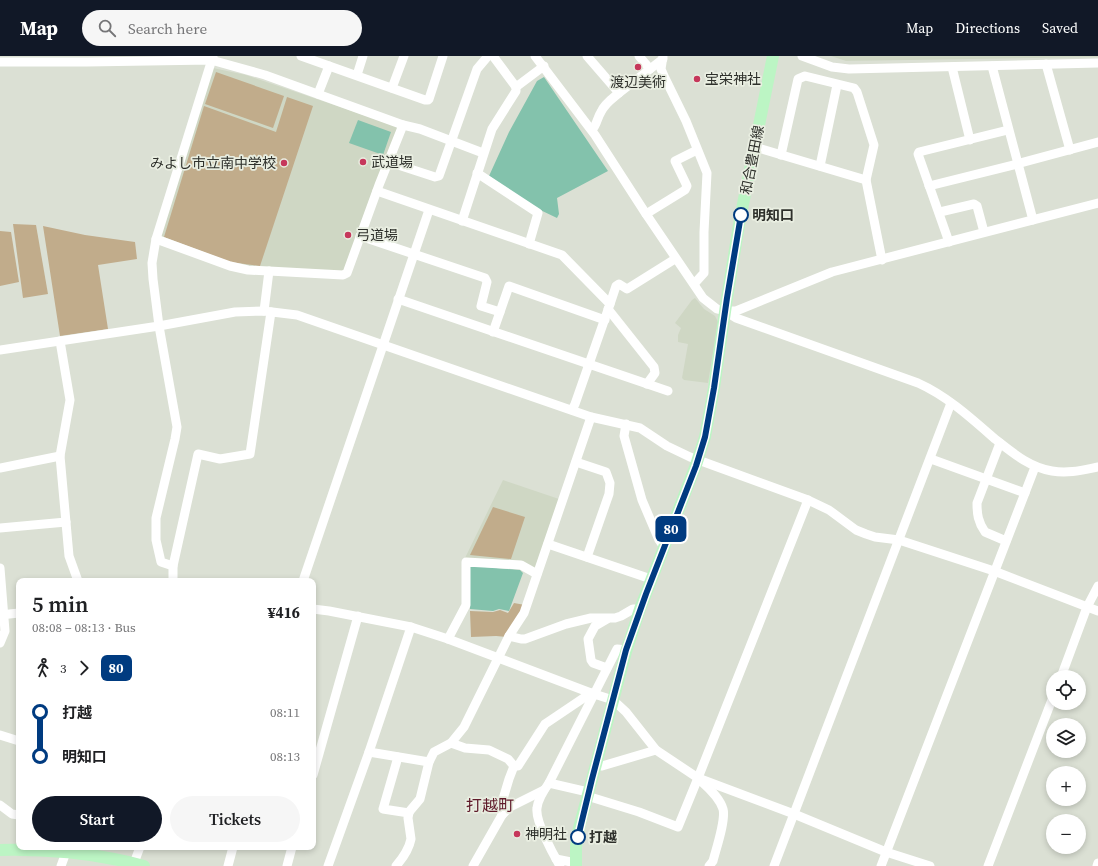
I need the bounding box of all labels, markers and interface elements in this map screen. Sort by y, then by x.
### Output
search box [82,10,362,46]
text: Map [20,15,58,41]
icon: search [96,17,118,39]
text: Search here [128,18,207,39]
text: Map [906,18,933,38]
text: Directions [955,18,1020,38]
text: Saved [1042,18,1078,38]
marker: 渡辺美術 [633,62,643,72]
place label: 宝栄神社 [705,69,761,89]
place label: 渡辺美術 [610,72,666,92]
marker: 宝栄神社 [692,74,702,84]
street label: 和合豊田線 [736,124,768,196]
place label: 武道場 [371,152,413,172]
place label: みよし市立南中学校 [150,153,276,173]
marker: 武道場 [358,157,368,167]
marker: みよし市立南中学校 [279,158,289,168]
place label: 明知口 [752,205,794,225]
marker: 明知口 [733,207,749,223]
place label: 弓道場 [356,225,398,245]
marker: 弓道場 [343,230,353,240]
line badge: 80 [653,516,689,542]
text: 80 [663,519,679,539]
text: 5 min [32,589,88,619]
text: ¥416 [267,602,300,623]
text: 08:08 – 08:13 · Bus [32,619,136,636]
icon: walk [32,657,54,679]
icon: forward [73,657,95,679]
text: 80 [109,658,124,678]
text: 3 [60,660,67,677]
map controls [1046,670,1086,854]
button: locate [1046,670,1086,710]
text: 打越 [62,702,92,723]
text: 08:11 [270,704,300,721]
button: layers [1046,718,1086,758]
text: 明知口 [62,746,107,767]
text: 08:13 [270,748,300,765]
button: + [1046,766,1086,806]
district label: 打越町 [466,794,514,816]
button: Start [32,796,162,842]
button: Tickets [170,796,300,842]
button: − [1046,814,1086,854]
place label: 神明社 [525,824,567,844]
place label: 打越 [589,827,617,847]
marker: 神明社 [512,829,522,839]
marker: 打越 [570,829,586,845]

